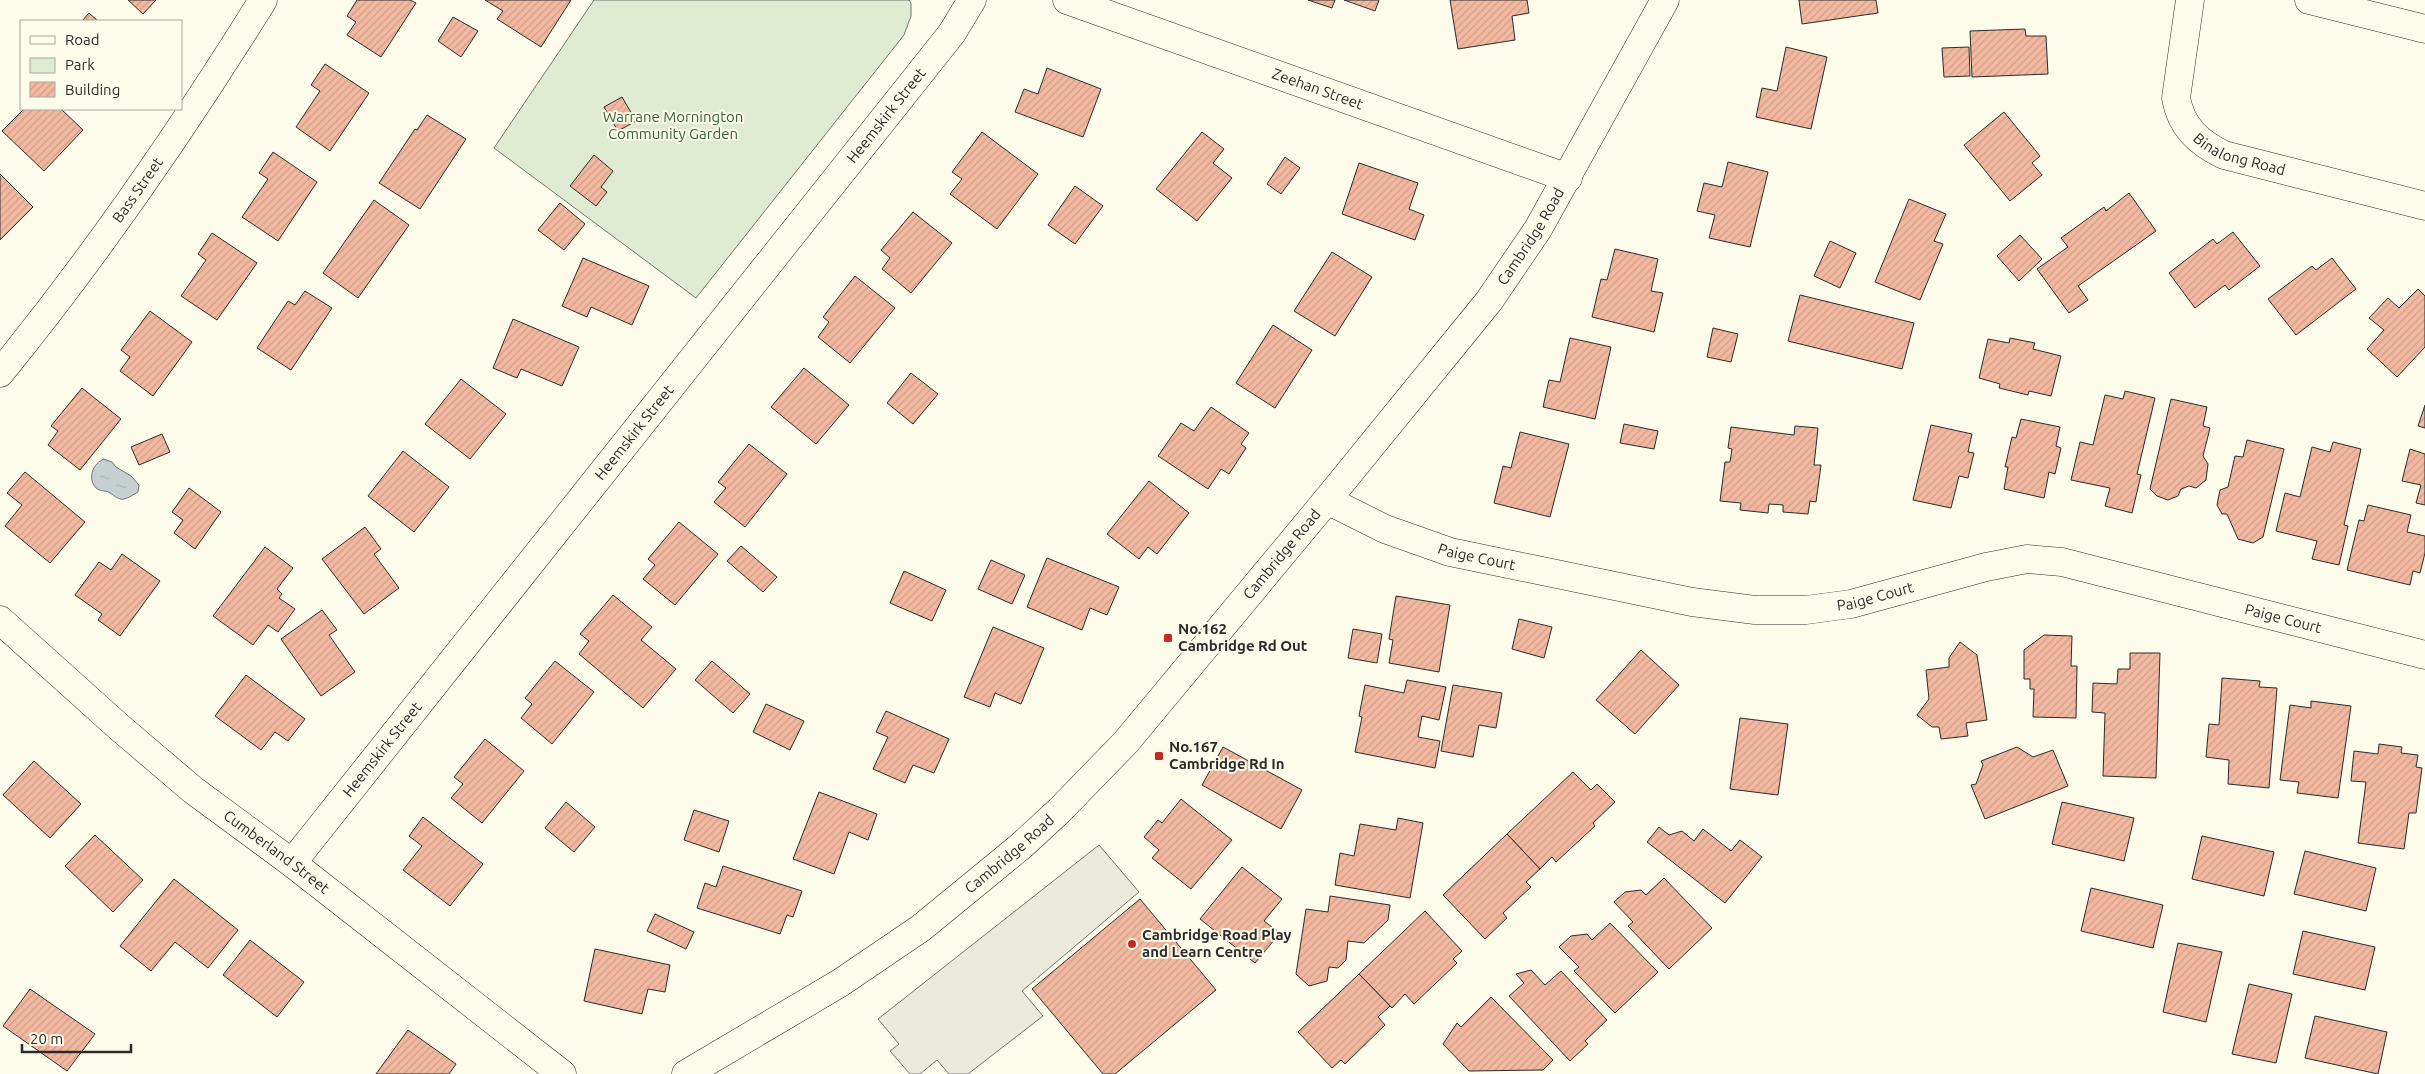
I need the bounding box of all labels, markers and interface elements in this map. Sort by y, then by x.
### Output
legend [20,20,182,110]
text: Road [65,31,100,48]
text: Park [65,56,95,73]
street label: Heemskirk Street [843,64,929,166]
street label: Zeehan Street [1270,65,1366,113]
text: Building [65,81,120,98]
park label: Warrane Mornington Community Garden [603,108,743,142]
street label: Binalong Road [2190,129,2287,178]
street label: Bass Street [109,154,166,226]
street label: Cambridge Road [1493,185,1567,288]
street label: Heemskirk Street [591,381,677,483]
street label: Cambridge Road [1239,506,1324,602]
street label: Paige Court [1436,539,1517,573]
street label: Paige Court [1836,578,1915,614]
street label: Paige Court [2243,600,2324,636]
place label: No.162 Cambridge Rd Out [1178,620,1308,654]
marker: No.162 Cambridge Rd Out [1162,632,1174,644]
street label: Heemskirk Street [339,698,425,800]
place label: No.167 Cambridge Rd In [1169,738,1285,772]
marker: No.167 Cambridge Rd In [1153,750,1165,762]
street label: Cumberland Street [220,806,333,897]
street label: Cambridge Road [961,811,1057,897]
place label: Cambridge Road Play and Learn Centre [1142,926,1292,960]
marker: Cambridge Road Play and Learn Centre [1126,938,1138,950]
scale bar [22,1022,131,1054]
text: 20 m [30,1030,63,1047]

